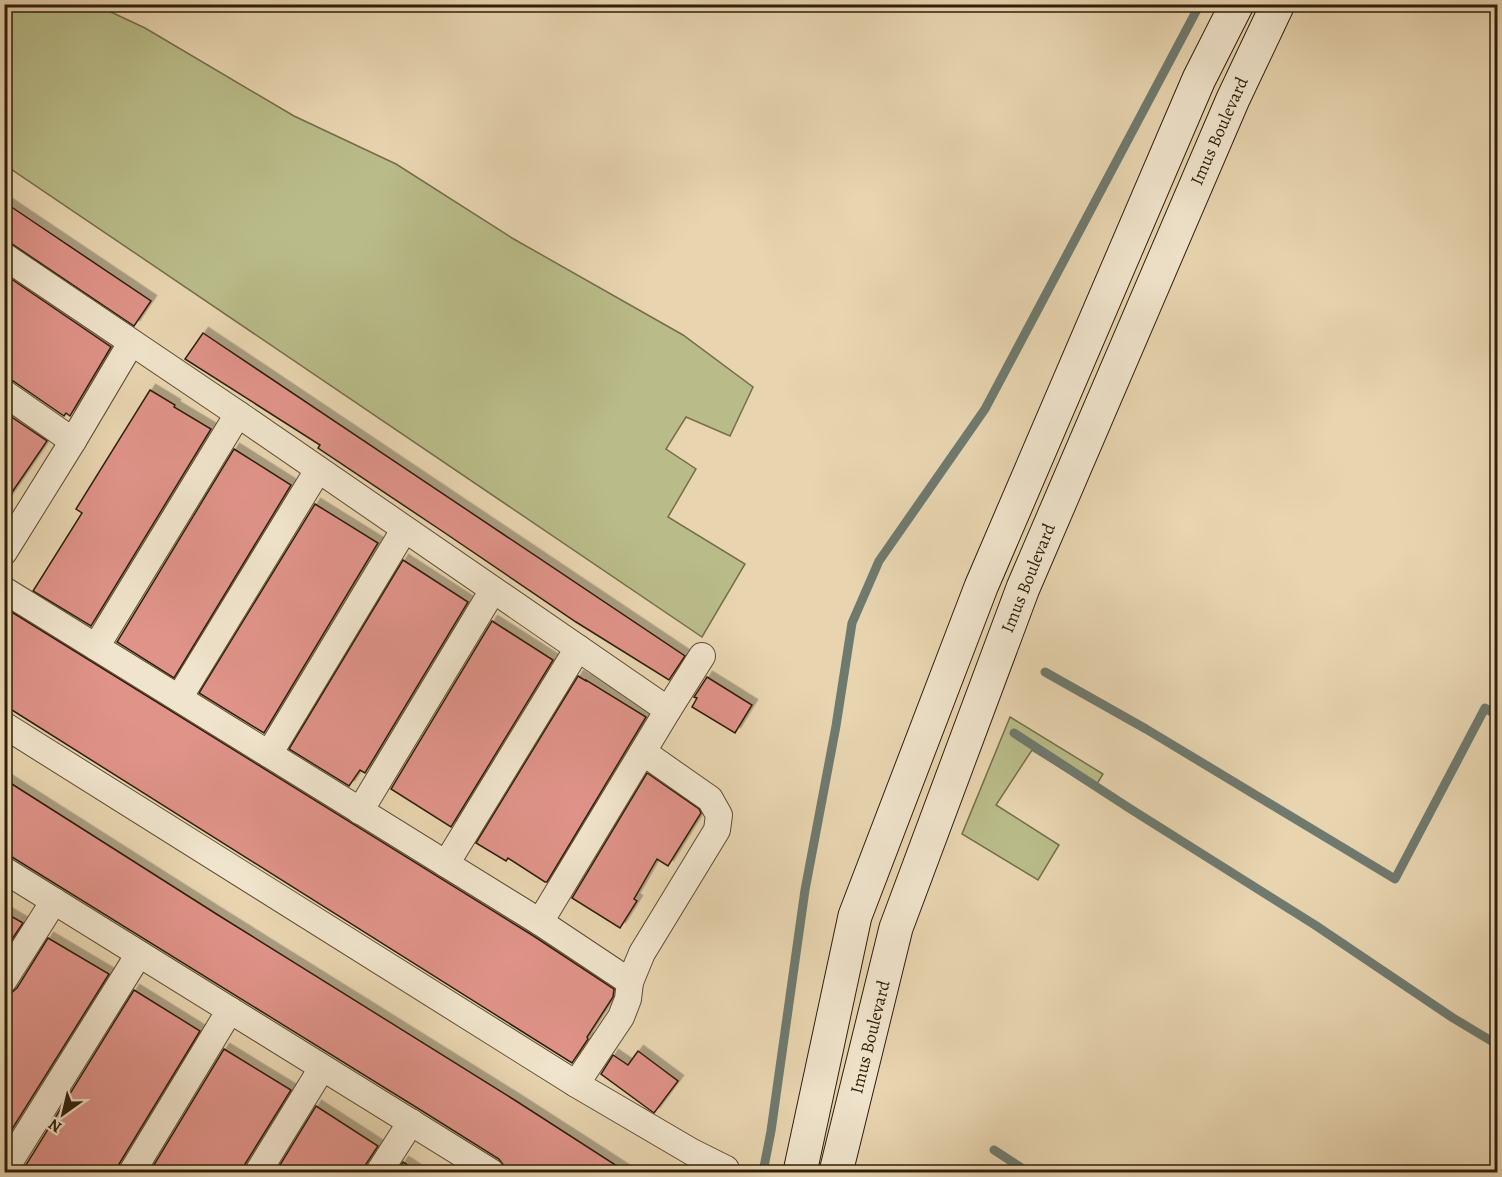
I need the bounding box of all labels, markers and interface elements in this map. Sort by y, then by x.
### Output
street label: Imus Boulevard [1184,73,1254,189]
street label: Imus Boulevard [995,519,1061,636]
street label: Imus Boulevard [844,977,896,1096]
north arrow [33,1084,93,1144]
text: N [44,1113,66,1138]

